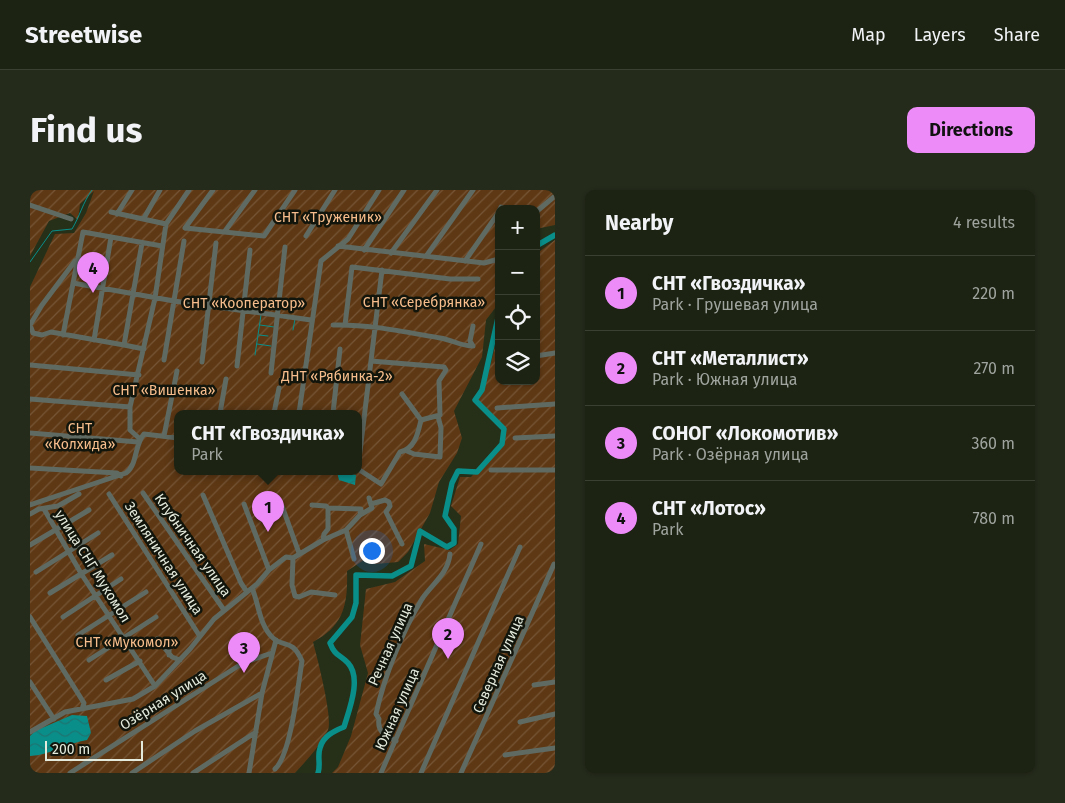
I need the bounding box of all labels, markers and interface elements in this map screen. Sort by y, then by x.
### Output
text: Streetwise [25,21,142,49]
text: Map [851,24,886,46]
text: Layers [914,24,966,46]
text: Share [994,24,1040,46]
button: Directions [907,107,1035,153]
text: Find us [30,109,142,151]
map controls [495,205,540,385]
button: + [495,205,540,250]
park label: СНТ «Труженик» [274,209,382,226]
text: Nearby [605,210,673,236]
text: 4 results [953,213,1015,232]
button: − [495,250,540,295]
pin: 4 [77,252,109,293]
text: СНТ «Гвоздичка» [652,272,805,295]
text: 1 [617,284,625,303]
text: 220 m [972,284,1015,303]
park label: СНТ «Серебрянка» [363,294,485,311]
park label: СНТ «Кооператор» [183,295,305,312]
button: locate [495,295,540,340]
text: Park · Грушевая улица [652,295,818,314]
button: layers [495,340,540,385]
text: СНТ «Металлист» [652,347,809,370]
text: 2 [617,359,625,378]
text: 270 m [973,359,1015,378]
park label: ДНТ «Рябинка-2» [280,368,393,385]
text: Park · Южная улица [652,370,797,389]
park label: СНТ «Вишенка» [113,382,216,399]
popup [174,410,362,475]
park label: СНТ «Колхида» [45,420,115,453]
text: СНТ «Гвоздичка» [191,422,345,445]
text: СОНОГ «Локомотив» [652,422,838,445]
text: 3 [617,434,625,453]
text: 360 m [972,434,1015,453]
text: Park [191,445,223,464]
text: Park · Озёрная улица [652,445,809,464]
street label: Клубничная улица [151,490,235,600]
pin: 1 [252,491,284,532]
text: СНТ «Лотос» [652,497,766,520]
street label: Земляничная улица [121,499,206,618]
street label: улица СНГ Мукомол [51,507,134,626]
text: 4 [616,509,626,528]
text: 780 m [973,509,1015,528]
text: Park [652,520,684,539]
your location [359,538,385,564]
street label: Речная улица [365,600,416,689]
street label: Северная улица [469,613,528,716]
pin: 2 [432,618,464,659]
pin: 3 [228,632,260,673]
park label: СНТ «Мукомол» [76,634,179,651]
street label: Южная улица [372,665,423,753]
street label: Озёрная улица [117,667,210,734]
scale bar [45,738,142,761]
text: 200 m [52,741,90,758]

